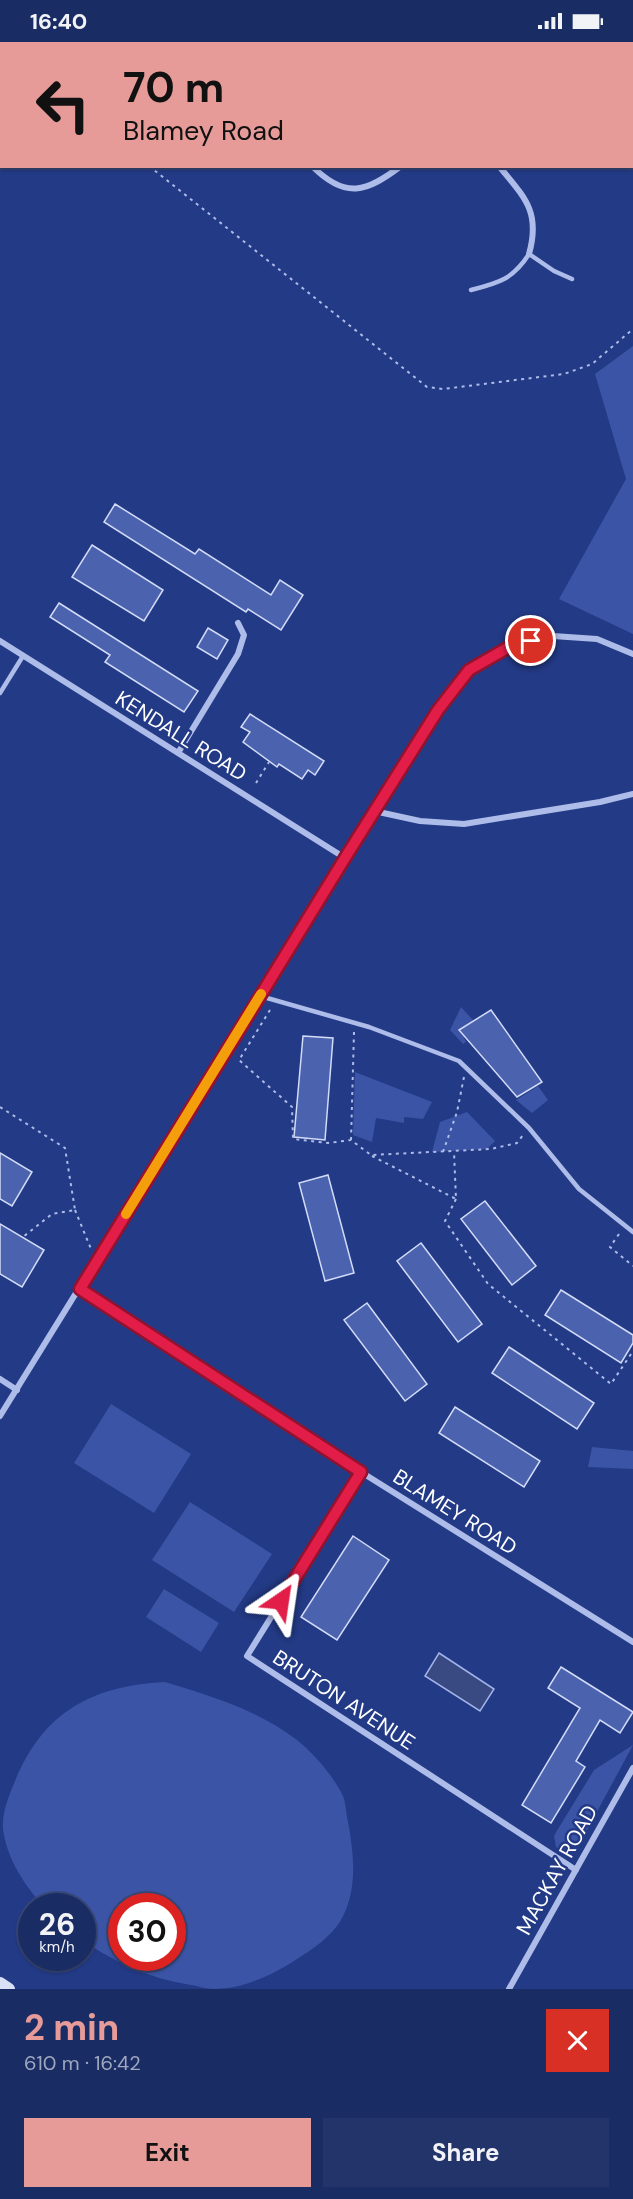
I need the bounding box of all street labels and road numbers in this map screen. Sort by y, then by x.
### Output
street label: KENDALL ROAD [110,684,252,788]
street label: BLAMEY ROAD [388,1463,522,1561]
street label: BRUTON AVENUE [268,1644,420,1756]
street label: MACKAY ROAD [510,1800,604,1940]

